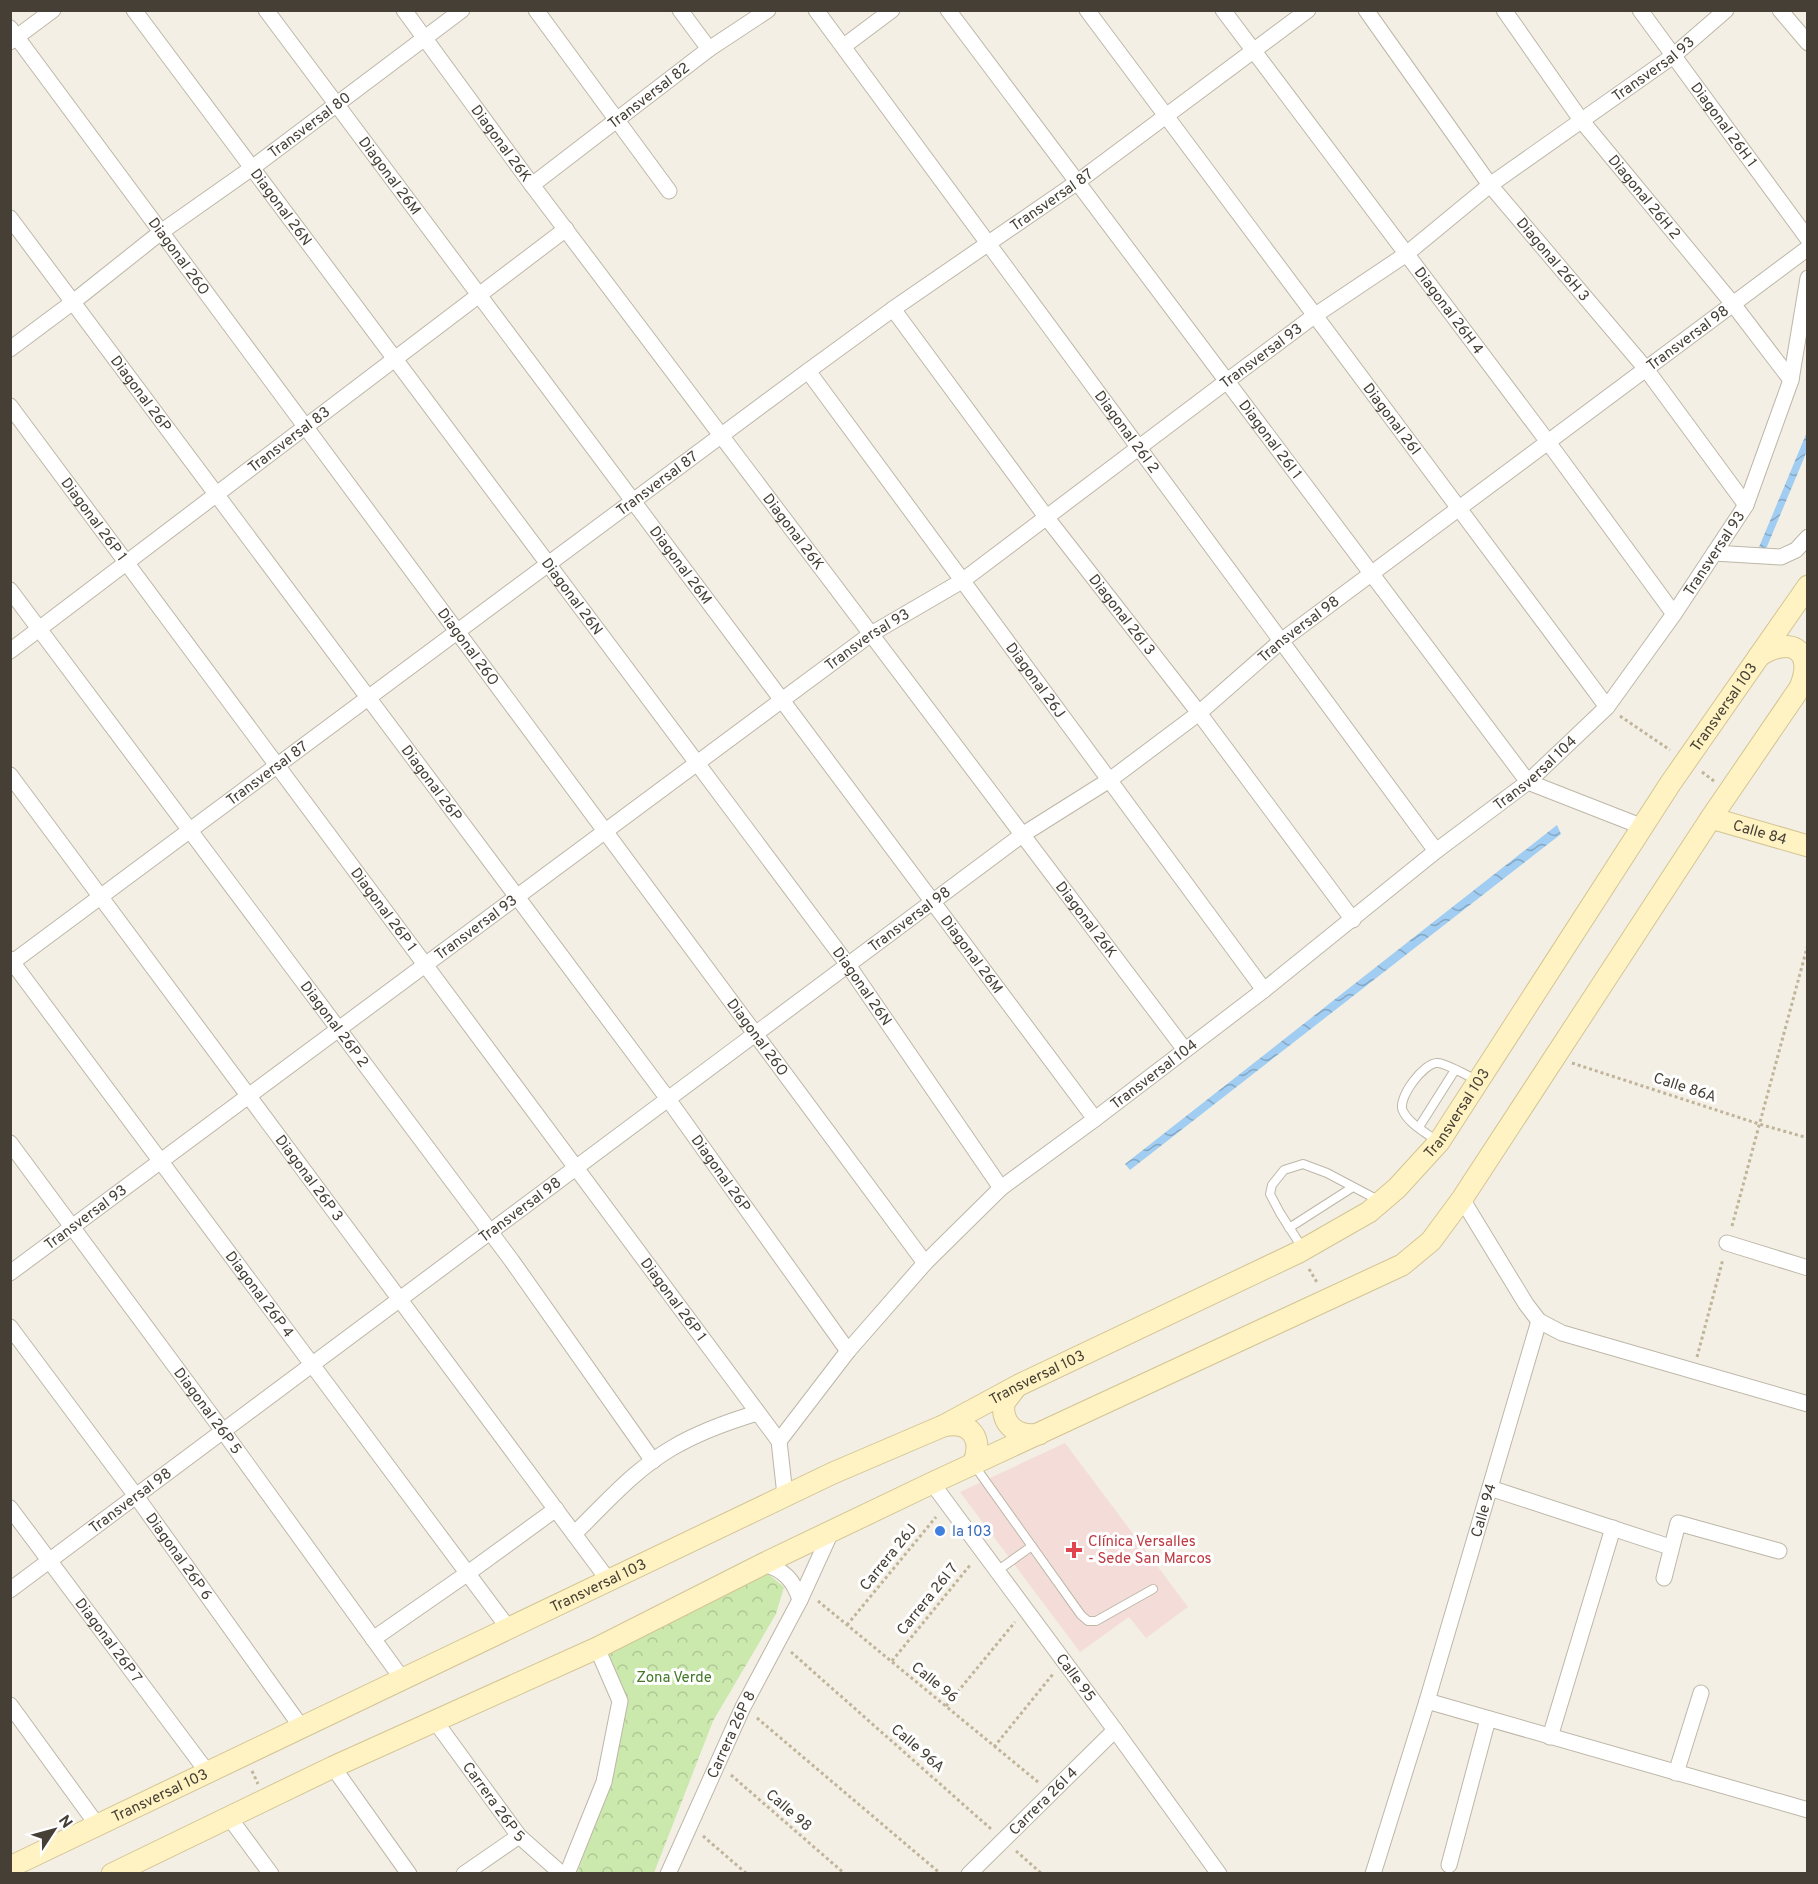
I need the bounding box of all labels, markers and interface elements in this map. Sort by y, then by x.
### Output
street label: Transversal 93 [1609,33,1699,107]
street label: Transversal 82 [605,59,694,134]
street label: Diagonal 26H 1 [1685,79,1760,172]
street label: Transversal 80 [265,89,355,163]
street label: Diagonal 26K [466,102,535,186]
street label: Diagonal 26M [353,134,424,220]
street label: Diagonal 26H 2 [1603,152,1684,244]
street label: Transversal 87 [1007,165,1098,236]
street label: Diagonal 26N [245,166,315,250]
street label: Diagonal 26O [143,215,213,300]
street label: Diagonal 26H 3 [1511,215,1593,306]
street label: Diagonal 26H 4 [1409,264,1487,359]
street label: Transversal 98 [1643,302,1733,376]
street label: Transversal 93 [1217,320,1307,394]
street label: Diagonal 26P [105,352,174,436]
street label: Diagonal 26I [1358,380,1424,459]
street label: Diagonal 26I 2 [1089,388,1162,478]
street label: Diagonal 26I 1 [1233,397,1305,484]
street label: Transversal 83 [245,403,335,478]
street label: Transversal 87 [613,448,703,521]
street label: Diagonal 26P 1 [56,474,130,566]
street label: Diagonal 26K [757,490,827,574]
street label: Transversal 93 [1680,508,1750,600]
street label: Diagonal 26M [644,523,715,609]
street label: Diagonal 26N [536,555,606,639]
street label: Diagonal 26I 3 [1084,571,1159,660]
street label: Transversal 98 [1255,593,1344,668]
street label: Diagonal 26O [432,605,502,690]
street label: Transversal 93 [822,606,914,676]
street label: Diagonal 26J [1000,640,1069,723]
street label: Transversal 103 [1687,660,1762,756]
street label: Transversal 104 [1490,732,1582,815]
street label: Transversal 87 [223,738,312,811]
street label: Diagonal 26P [396,742,465,826]
street label: Calle 84 [1730,817,1789,850]
street label: Diagonal 26P 1 [345,865,420,956]
street label: Diagonal 26K [1050,878,1120,962]
street label: Transversal 98 [865,883,955,957]
street label: Transversal 93 [432,892,522,965]
street label: Diagonal 26M [935,912,1006,998]
street label: Diagonal 26N [827,944,895,1030]
street label: Diagonal 26P 2 [295,978,372,1072]
street label: Diagonal 26O [722,996,791,1081]
street label: Transversal 104 [1107,1036,1202,1115]
street label: Transversal 103 [1421,1065,1495,1163]
street label: Calle 86A [1651,1069,1718,1108]
street label: Diagonal 26P 3 [270,1132,347,1226]
street label: Diagonal 26P [686,1132,754,1217]
street label: Transversal 98 [476,1174,566,1248]
street label: Transversal 93 [41,1181,131,1255]
street label: Diagonal 26P 4 [220,1248,297,1342]
street label: Diagonal 26P 1 [635,1255,710,1346]
street label: Transversal 103 [987,1347,1089,1410]
street label: Diagonal 26P 5 [168,1364,245,1459]
street label: Transversal 98 [86,1465,176,1538]
street label: Calle 94 [1468,1482,1502,1540]
street label: Diagonal 26P 6 [140,1510,216,1605]
street label: Carrera 26J [856,1521,922,1595]
place label: la 103 [952,1523,992,1542]
marker: la 103 [933,1524,947,1538]
place label: Clínica Versalles - Sede San Marcos [1088,1533,1212,1569]
marker: Clínica Versalles - Sede San Marcos [1065,1541,1083,1559]
street label: Transversal 103 [548,1556,650,1618]
street label: Carrera 26I 7 [893,1560,963,1640]
street label: Diagonal 26P 7 [70,1595,146,1687]
street label: Calle 95 [1051,1650,1099,1706]
street label: Calle 96 [907,1658,961,1708]
park label: Zona Verde [636,1669,712,1688]
street label: Carrera 26P 8 [704,1688,761,1782]
street label: Calle 96A [886,1721,948,1778]
street label: Carrera 26P 5 [457,1759,528,1848]
street label: Carrera 26I 4 [1006,1764,1083,1840]
street label: Transversal 103 [109,1766,212,1828]
street label: Calle 98 [761,1786,815,1836]
north arrow [24,1800,84,1860]
text: N [53,1812,76,1833]

